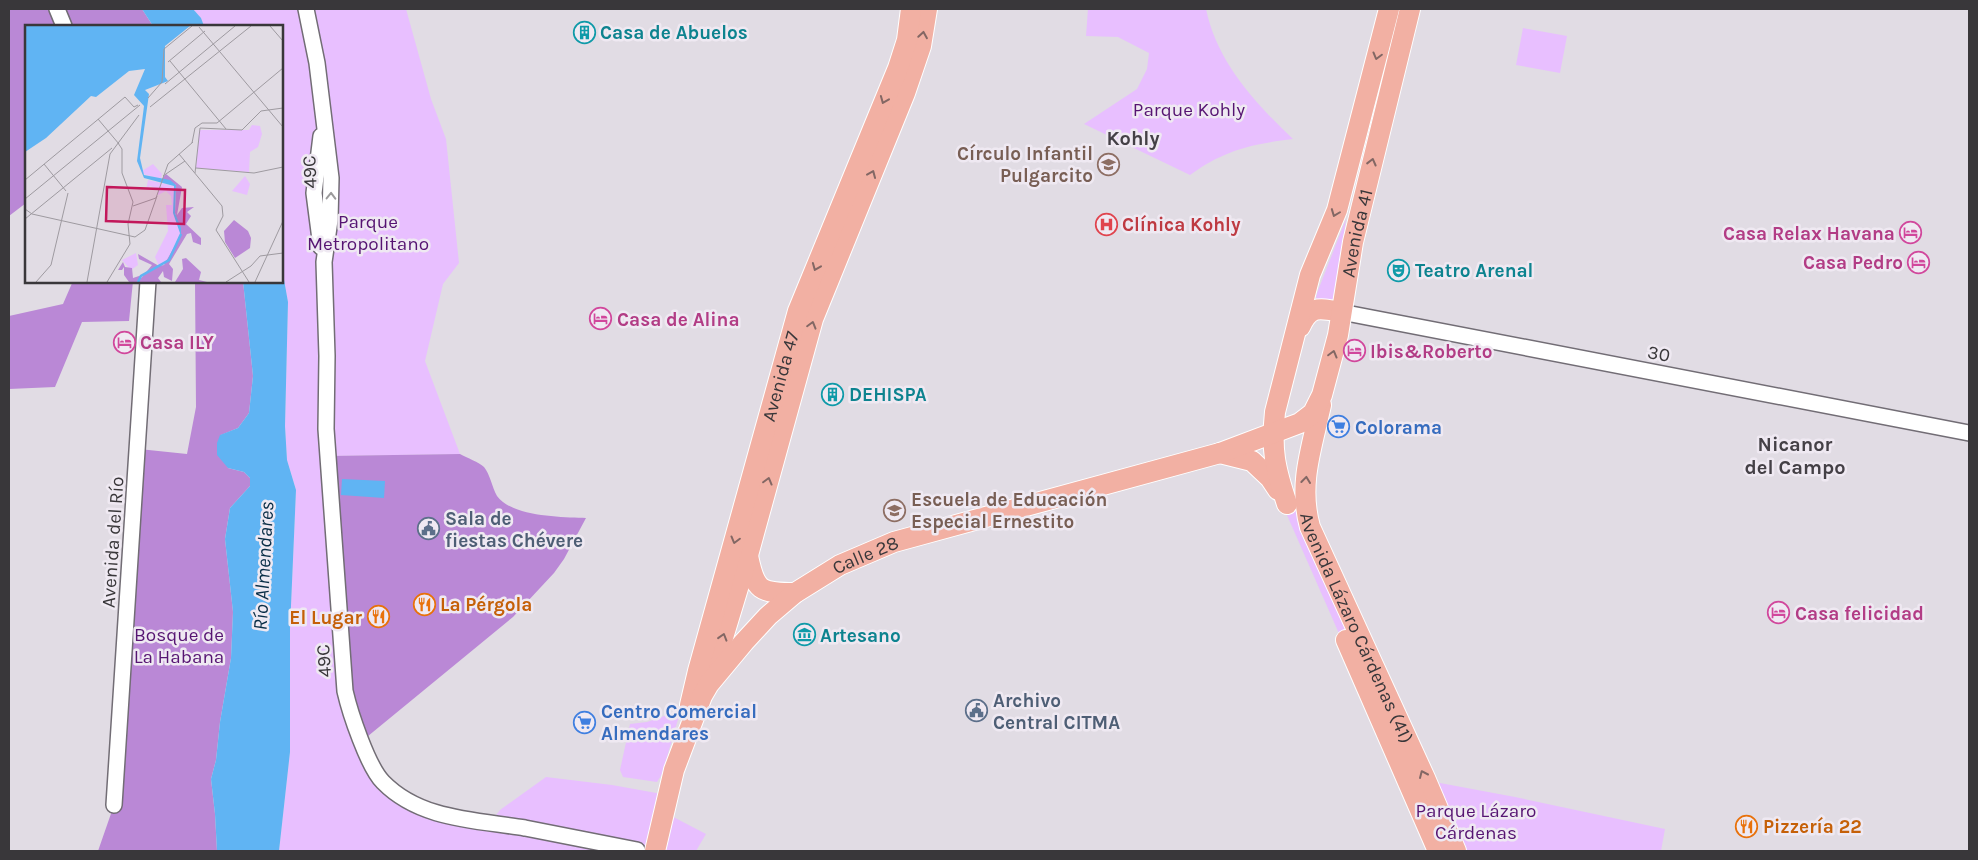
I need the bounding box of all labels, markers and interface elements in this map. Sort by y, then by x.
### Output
building icon: Casa de Abuelos [572,20,596,44]
place label: Casa de Abuelos [600,22,748,44]
inset map [25,25,282,282]
one-way arrow [917,31,927,40]
one-way arrow [1372,52,1383,61]
one-way arrow [880,96,890,104]
park label: Parque Kohly [1133,99,1245,121]
district label: Kohly [1106,127,1160,150]
place label: Círculo Infantil Pulgarcito [957,143,1093,187]
school or university icon: Círculo Infantil Pulgarcito [1097,152,1121,176]
street label: 49C [298,155,322,189]
one-way arrow [1366,157,1377,166]
one-way arrow [866,170,876,179]
street label: Avenida 41 [1337,187,1378,279]
one-way arrow [325,192,336,200]
one-way arrow [1331,208,1341,217]
park label: Parque Metropolitano [307,211,429,255]
hospital icon: Clínica Kohly [1094,212,1118,236]
place label: Clínica Kohly [1122,214,1241,236]
hotel icon: Casa Relax Havana [1899,221,1923,245]
place label: Casa Relax Havana [1723,223,1895,245]
hotel icon: Casa Pedro [1907,250,1931,274]
place label: Casa Pedro [1803,252,1903,274]
theatre icon: Teatro Arenal [1387,258,1411,282]
place label: Teatro Arenal [1415,260,1533,282]
one-way arrow [812,262,822,271]
hotel icon: Casa de Alina [589,307,613,331]
place label: Casa de Alina [617,309,740,331]
one-way arrow [806,321,816,329]
street label: Avenida 47 [758,329,804,424]
hotel icon: Casa ILY [112,330,136,354]
place label: Casa ILY [140,332,214,354]
hotel icon: Ibis&Roberto [1342,339,1366,363]
place label: Ibis&Roberto [1370,341,1492,363]
street label: 30 [1646,341,1672,367]
one-way arrow [1327,350,1338,358]
building icon: DEHISPA [821,382,845,406]
place label: DEHISPA [849,384,927,406]
supermarket icon: Colorama [1327,415,1351,439]
place label: Colorama [1355,417,1442,439]
district label: Nicanor del Campo [1745,433,1845,479]
street label: Avenida del Río [97,476,129,609]
one-way arrow [1300,476,1311,484]
one-way arrow [762,477,773,486]
place label: Escuela de Educación Especial Ernestito [911,489,1107,533]
school or university icon: Escuela de Educación Especial Ernestito [883,498,907,522]
water label: Río Almendares [249,501,278,631]
place label: Sala de fiestas Chévere [445,508,583,552]
street label: Avenida Lázaro Cárdenas (41) [1295,511,1418,747]
public building icon: Sala de fiestas Chévere [417,517,441,541]
street label: Calle 28 [828,531,902,579]
one-way arrow [730,535,740,543]
restaurant icon: La Pérgola [412,592,436,616]
place label: La Pérgola [440,594,532,616]
hotel icon: Casa felicidad [1767,601,1791,625]
place label: Casa felicidad [1795,603,1924,625]
restaurant icon: El Lugar [366,605,390,629]
place label: El Lugar [289,607,363,629]
museum icon: Artesano [792,623,816,647]
park label: Bosque de La Habana [134,624,224,668]
place label: Artesano [820,625,901,647]
one-way arrow [717,634,727,642]
street label: 49C [312,644,336,678]
place label: Archivo Central CITMA [993,690,1120,734]
public building icon: Archivo Central CITMA [965,699,989,723]
place label: Centro Comercial Almendares [601,701,757,745]
supermarket icon: Centro Comercial Almendares [573,710,597,734]
one-way arrow [1419,770,1429,779]
park label: Parque Lázaro Cárdenas [1416,800,1536,844]
restaurant icon: Pizzería 22 [1735,814,1759,838]
place label: Pizzería 22 [1763,816,1862,838]

